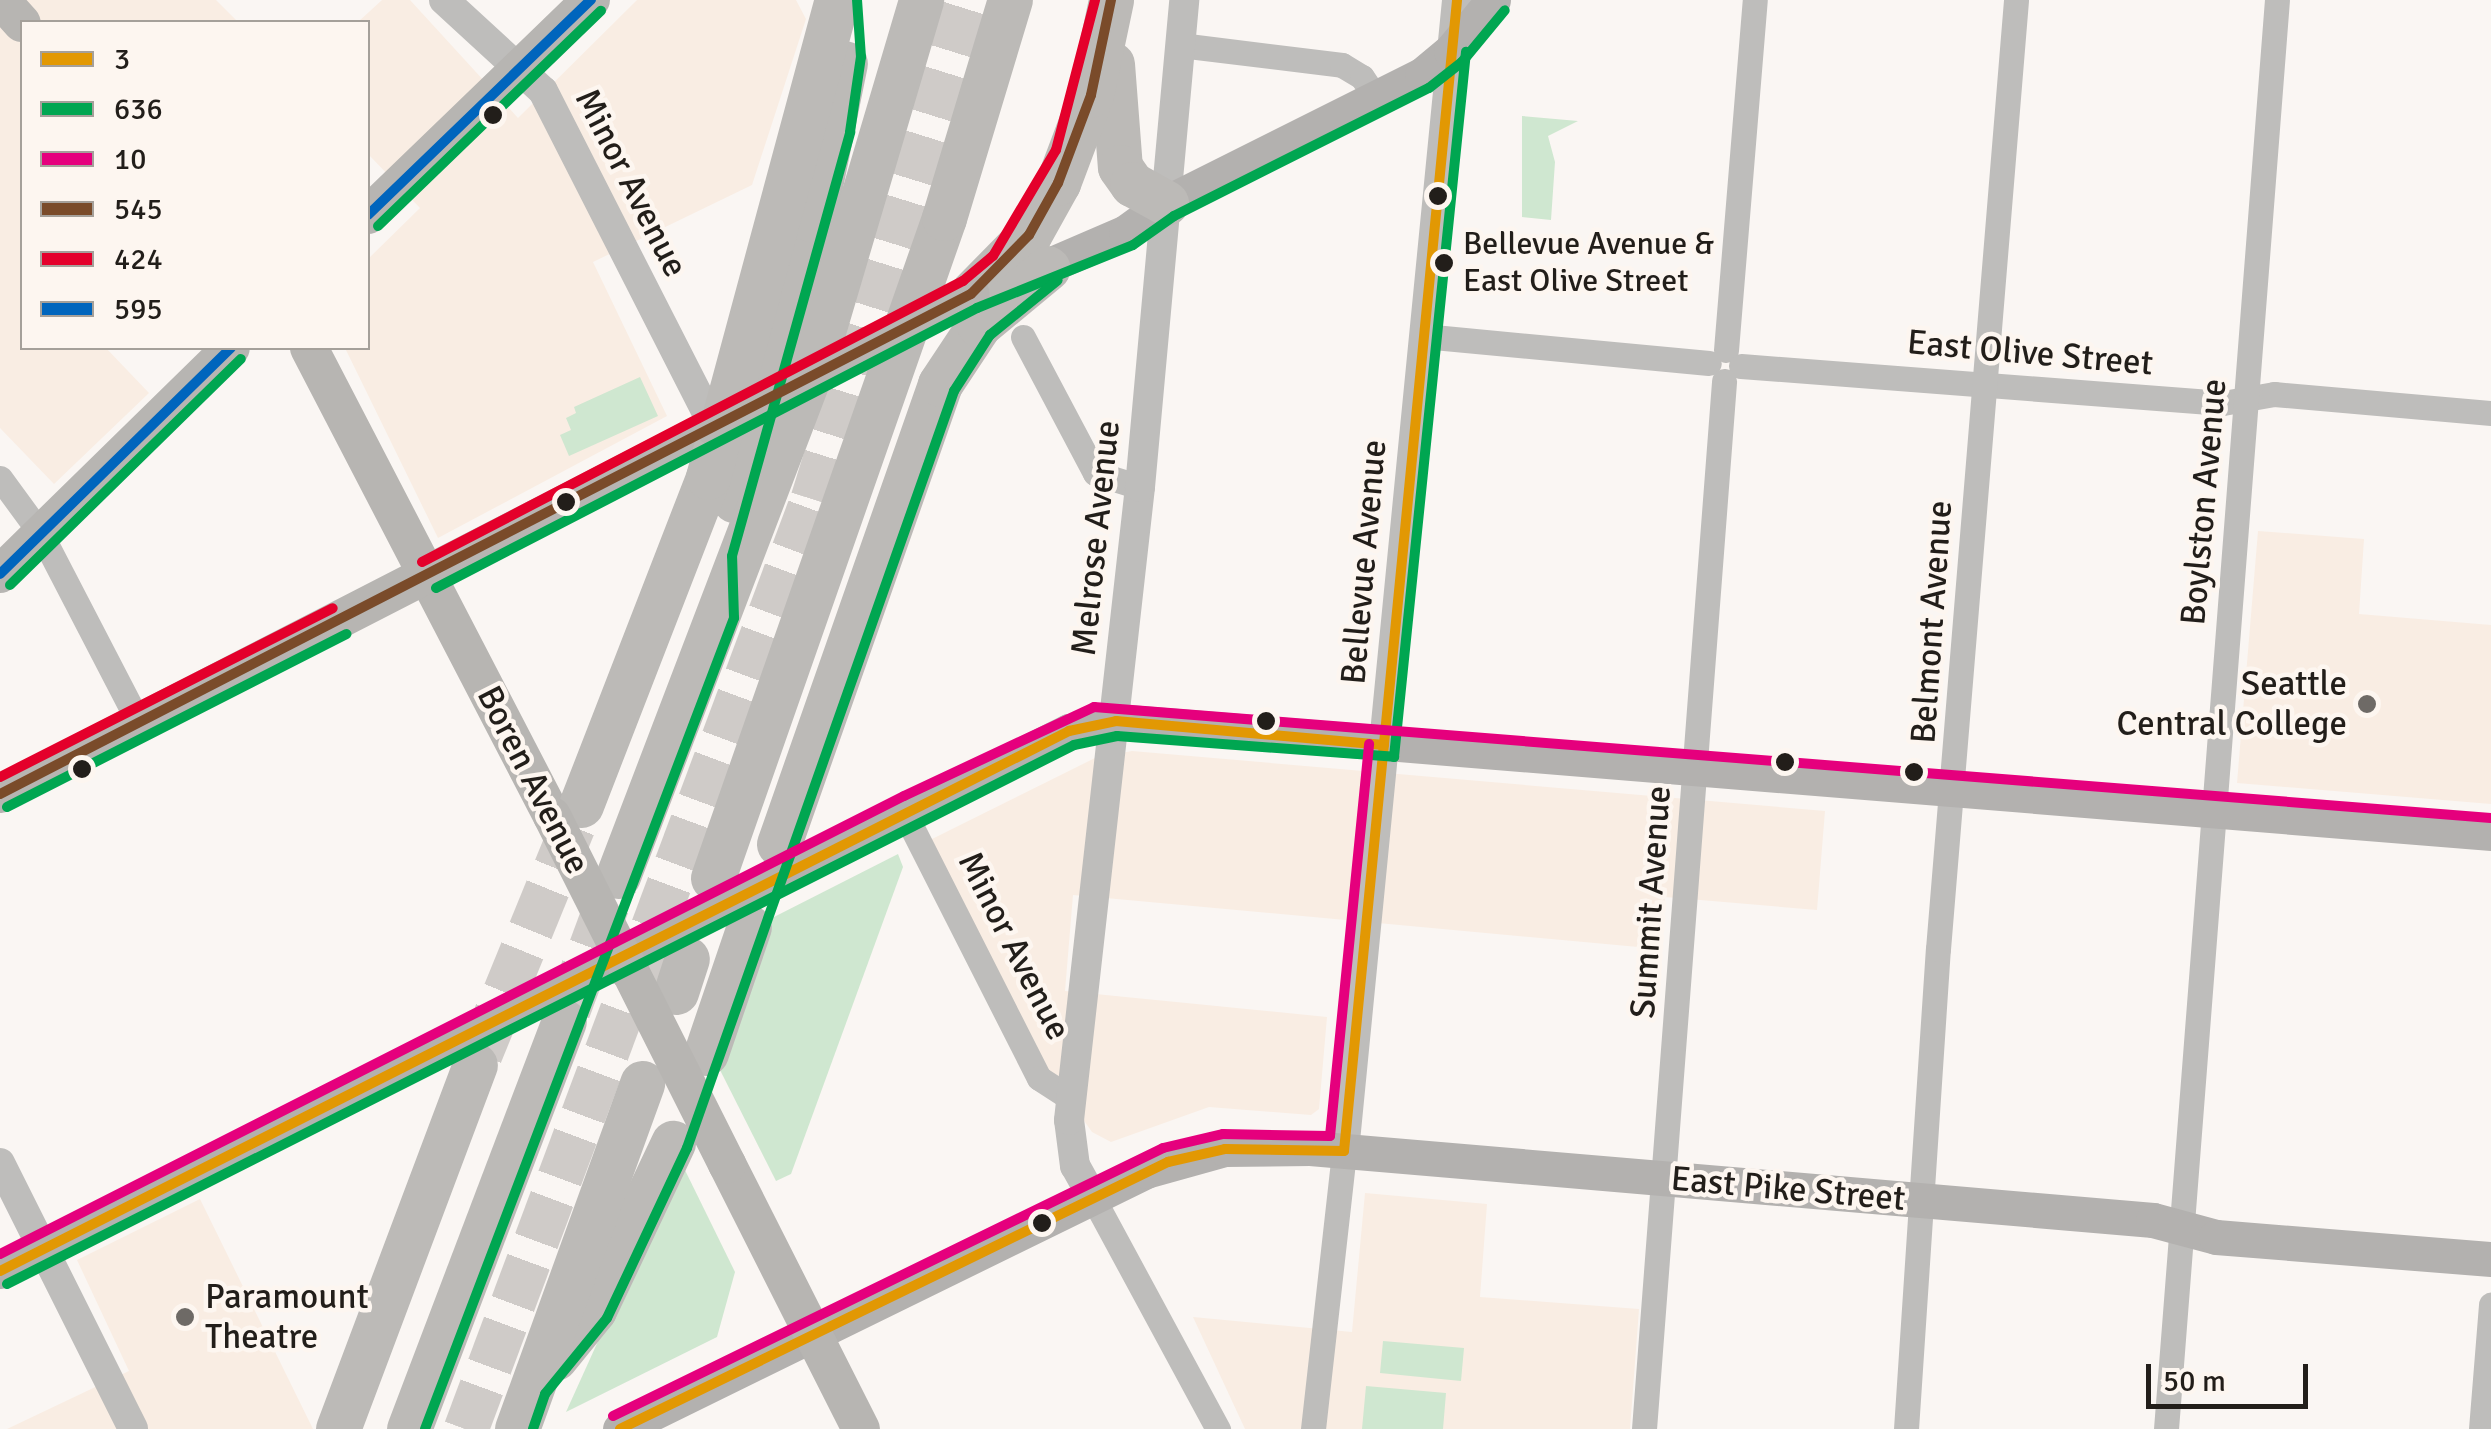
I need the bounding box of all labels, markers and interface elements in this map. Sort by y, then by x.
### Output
legend [20,20,370,350]
text: 3 [114,41,130,78]
street label: Minor Avenue [566,82,696,284]
text: 636 [114,91,163,128]
unlabelled marker [483,105,503,125]
text: 10 [114,141,146,178]
unlabelled marker [1428,186,1448,206]
text: 545 [114,191,163,228]
place label: Bellevue Avenue & East Olive Street [1463,226,1714,301]
text: 424 [114,241,163,278]
marker: Bellevue Avenue & East Olive Street [1434,253,1454,273]
text: 595 [114,291,163,328]
street label: East Olive Street [1905,321,2155,385]
street label: Boylston Avenue [2172,377,2236,627]
street label: Melrose Avenue [1063,418,1129,658]
street label: Bellevue Avenue [1332,438,1396,686]
unlabelled marker [556,492,576,512]
street label: Belmont Avenue [1903,499,1961,745]
place label: Seattle Central College [2117,663,2347,745]
street label: Boren Avenue [468,679,598,881]
marker: Seattle Central College [2356,693,2378,715]
unlabelled marker [1256,711,1276,731]
unlabelled marker [1775,752,1795,772]
unlabelled marker [72,759,92,779]
unlabelled marker [1904,762,1924,782]
street label: Summit Avenue [1622,784,1680,1020]
street label: Minor Avenue [949,845,1079,1047]
street label: East Pike Street [1669,1158,1907,1220]
unlabelled marker [1032,1213,1052,1233]
place label: Paramount Theatre [205,1276,369,1358]
marker: Paramount Theatre [174,1306,196,1328]
scale bar [2151,1344,2314,1406]
text: 50 m [2163,1363,2226,1400]

